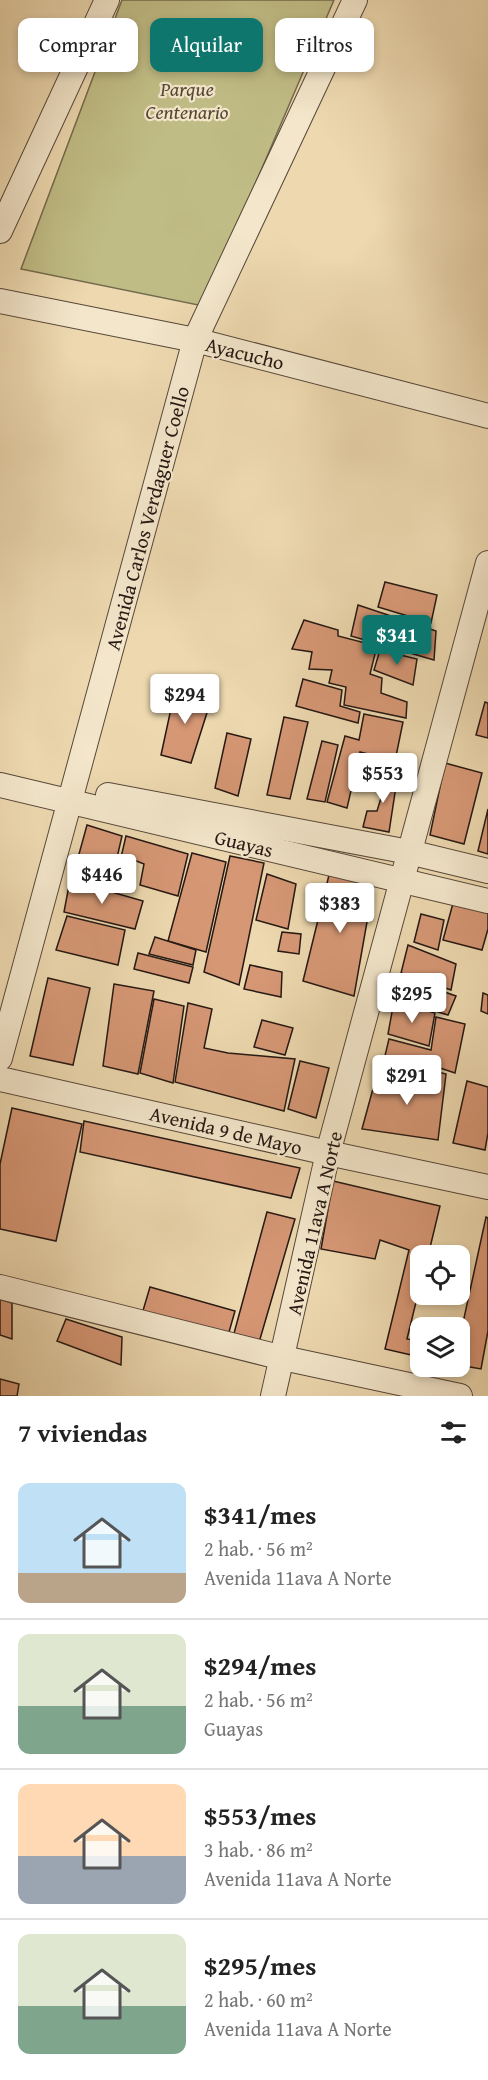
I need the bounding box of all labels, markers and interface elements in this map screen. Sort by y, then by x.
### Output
chip: Comprar [18,18,138,72]
chip: Alquilar [150,18,263,72]
chip: Filtros [275,18,374,72]
park label: Parque Centenario [146,74,229,126]
street label: Ayacucho [203,329,287,377]
street label: Avenida Carlos Verdaguer Coello [98,383,196,653]
pin: $341 [361,615,433,666]
text: $341 [376,620,418,649]
pin: $294 [149,674,221,725]
text: $294 [164,679,206,708]
pin: $553 [347,753,419,804]
text: $553 [362,758,404,787]
street label: Guayas [212,822,276,864]
pin: $446 [66,854,138,905]
text: $446 [81,859,123,888]
pin: $383 [304,883,376,934]
text: $383 [319,888,361,917]
pin: $295 [376,973,448,1024]
text: $295 [391,978,433,1007]
pin: $291 [371,1055,443,1106]
text: $291 [386,1060,428,1089]
street label: Avenida 9 de Mayo [147,1098,305,1162]
street label: Avenida 11ava A Norte [279,1128,349,1318]
map controls [410,1245,470,1377]
button: locate [410,1245,470,1305]
button: layers [410,1317,470,1377]
text: 7 viviendas [18,1413,148,1452]
icon: filters [437,1416,470,1449]
text: $341/mes [204,1495,317,1534]
icon: home [66,1507,138,1579]
text: 2 hab. · 56 m² [204,1534,313,1563]
text: Avenida 11ava A Norte [204,1563,392,1592]
text: $294/mes [204,1646,317,1685]
icon: home [66,1658,138,1730]
text: 2 hab. · 56 m² [204,1685,313,1714]
text: Guayas [204,1714,263,1743]
text: $553/mes [204,1796,317,1835]
icon: home [66,1808,138,1880]
text: 3 hab. · 86 m² [204,1835,313,1864]
text: Avenida 11ava A Norte [204,1864,392,1893]
text: $295/mes [204,1946,317,1985]
icon: home [66,1958,138,2030]
text: 2 hab. · 60 m² [204,1985,313,2014]
text: Avenida 11ava A Norte [204,2014,392,2043]

